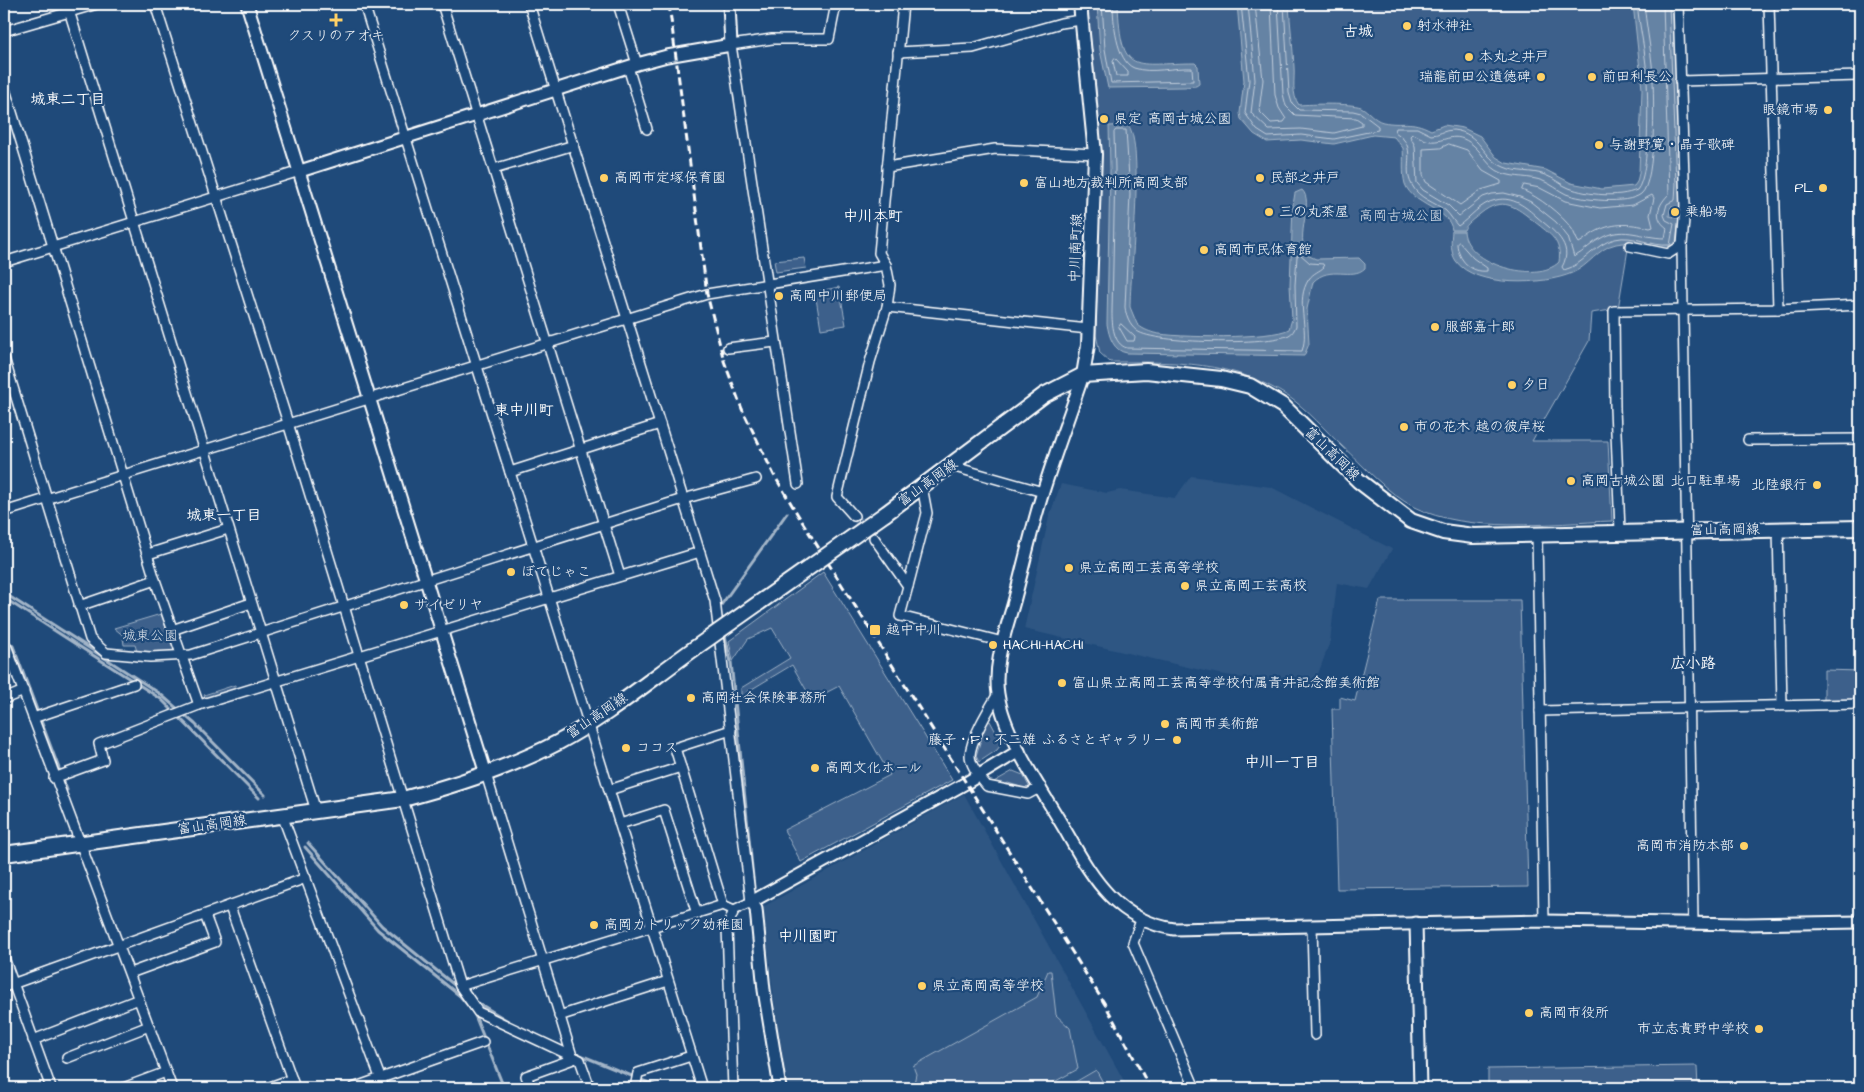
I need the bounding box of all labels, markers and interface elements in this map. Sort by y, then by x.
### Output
marker: クスリのアオキ [330,14,342,26]
place label: 射水神社 [1417,16,1473,36]
marker: 射水神社 [1401,20,1413,32]
district label: 古城 [1343,21,1373,42]
place label: クスリのアオキ [287,26,385,46]
place label: 本丸之井戸 [1479,47,1549,67]
marker: 本丸之井戸 [1463,51,1475,63]
place label: 瑞龍前田公遺徳碑 [1419,67,1531,87]
place label: 前田利長公 [1602,67,1672,87]
marker: 瑞龍前田公遺徳碑 [1535,71,1547,83]
marker: 前田利長公 [1586,71,1598,83]
district label: 城東二丁目 [30,89,106,110]
place label: 眼鏡市場 [1762,100,1818,120]
marker: 眼鏡市場 [1822,104,1834,116]
place label: 県定 高岡古城公園 [1114,109,1232,129]
marker: 県定 高岡古城公園 [1098,113,1110,125]
place label: 与謝野寛・晶子歌碑 [1609,135,1735,155]
marker: 与謝野寛・晶子歌碑 [1593,139,1605,151]
place label: 高岡市定塚保育園 [614,168,726,188]
place label: 民部之井戸 [1270,168,1340,188]
marker: 高岡市定塚保育園 [598,172,610,184]
marker: 民部之井戸 [1254,172,1266,184]
place label: 富山地方裁判所高岡支部 [1034,173,1188,193]
marker: 富山地方裁判所高岡支部 [1018,177,1030,189]
place label: PL [1794,178,1813,198]
marker: PL [1817,182,1829,194]
place label: 三の丸茶屋 [1279,202,1349,222]
place label: 乗船場 [1685,202,1727,222]
district label: 中川本町 [843,206,903,227]
marker: 三の丸茶屋 [1263,206,1275,218]
park label: 高岡古城公園 [1359,206,1443,226]
marker: 乗船場 [1669,206,1681,218]
street label: 中川南町線 [1065,213,1087,283]
place label: 高岡市民体育館 [1214,240,1312,260]
marker: 高岡市民体育館 [1198,244,1210,256]
place label: 高岡中川郵便局 [789,286,887,306]
marker: 高岡中川郵便局 [773,290,785,302]
place label: 服部嘉十郎 [1445,317,1515,337]
marker: 服部嘉十郎 [1429,321,1441,333]
place label: 夕日 [1522,375,1550,395]
marker: 夕日 [1506,379,1518,391]
district label: 東中川町 [494,400,554,421]
place label: 市の花木 越の彼岸桜 [1414,417,1546,437]
marker: 市の花木 越の彼岸桜 [1398,421,1410,433]
street label: 富山高岡線 [1300,422,1364,486]
street label: 富山高岡線 [894,454,962,512]
place label: 高岡古城公園 北口駐車場 [1581,471,1741,491]
marker: 高岡古城公園 北口駐車場 [1565,475,1577,487]
place label: 北陸銀行 [1751,475,1807,495]
marker: 北陸銀行 [1811,479,1823,491]
district label: 城東一丁目 [186,505,262,526]
street label: 富山高岡線 [1690,519,1760,541]
place label: 県立高岡工芸高等学校 [1079,558,1219,578]
place label: ぼてじゃこ [521,562,591,582]
marker: 県立高岡工芸高等学校 [1063,562,1075,574]
marker: ぼてじゃこ [505,566,517,578]
place label: 県立高岡工芸高校 [1195,576,1307,596]
marker: 県立高岡工芸高校 [1179,580,1191,592]
place label: サイゼリヤ [414,595,483,615]
marker: サイゼリヤ [398,599,410,611]
place label: 越中中川 [886,620,942,640]
marker: 越中中川 [868,623,882,637]
park label: 城東公園 [122,626,178,646]
place label: HACHI-HACHI [1003,635,1083,655]
marker: HACHI-HACHI [987,639,999,651]
district label: 広小路 [1670,653,1716,674]
place label: 富山県立高岡工芸高等学校付属青井記念館美術館 [1072,673,1380,693]
marker: 富山県立高岡工芸高等学校付属青井記念館美術館 [1056,677,1068,689]
street label: 富山高岡線 [562,688,632,744]
place label: 高岡社会保険事務所 [701,688,827,708]
marker: 高岡社会保険事務所 [685,692,697,704]
place label: 高岡市美術館 [1175,714,1259,734]
marker: 高岡市美術館 [1159,718,1171,730]
place label: 藤子・F・不二雄 ふるさとギャラリー [928,730,1167,750]
marker: 藤子・F・不二雄 ふるさとギャラリー [1171,734,1183,746]
place label: ココス [636,738,678,758]
marker: ココス [620,742,632,754]
district label: 中川一丁目 [1244,752,1320,773]
place label: 高岡文化ホール [825,758,922,778]
marker: 高岡文化ホール [809,762,821,774]
street label: 富山高岡線 [176,810,248,840]
place label: 高岡市消防本部 [1636,836,1734,856]
marker: 高岡市消防本部 [1738,840,1750,852]
place label: 高岡カトリック幼稚園 [604,915,744,935]
marker: 高岡カトリック幼稚園 [588,919,600,931]
district label: 中川園町 [778,926,838,947]
place label: 県立高岡高等学校 [932,976,1044,996]
marker: 県立高岡高等学校 [916,980,928,992]
place label: 高岡市役所 [1539,1003,1609,1023]
marker: 高岡市役所 [1523,1007,1535,1019]
place label: 市立志貴野中学校 [1637,1019,1749,1039]
marker: 市立志貴野中学校 [1753,1023,1765,1035]

